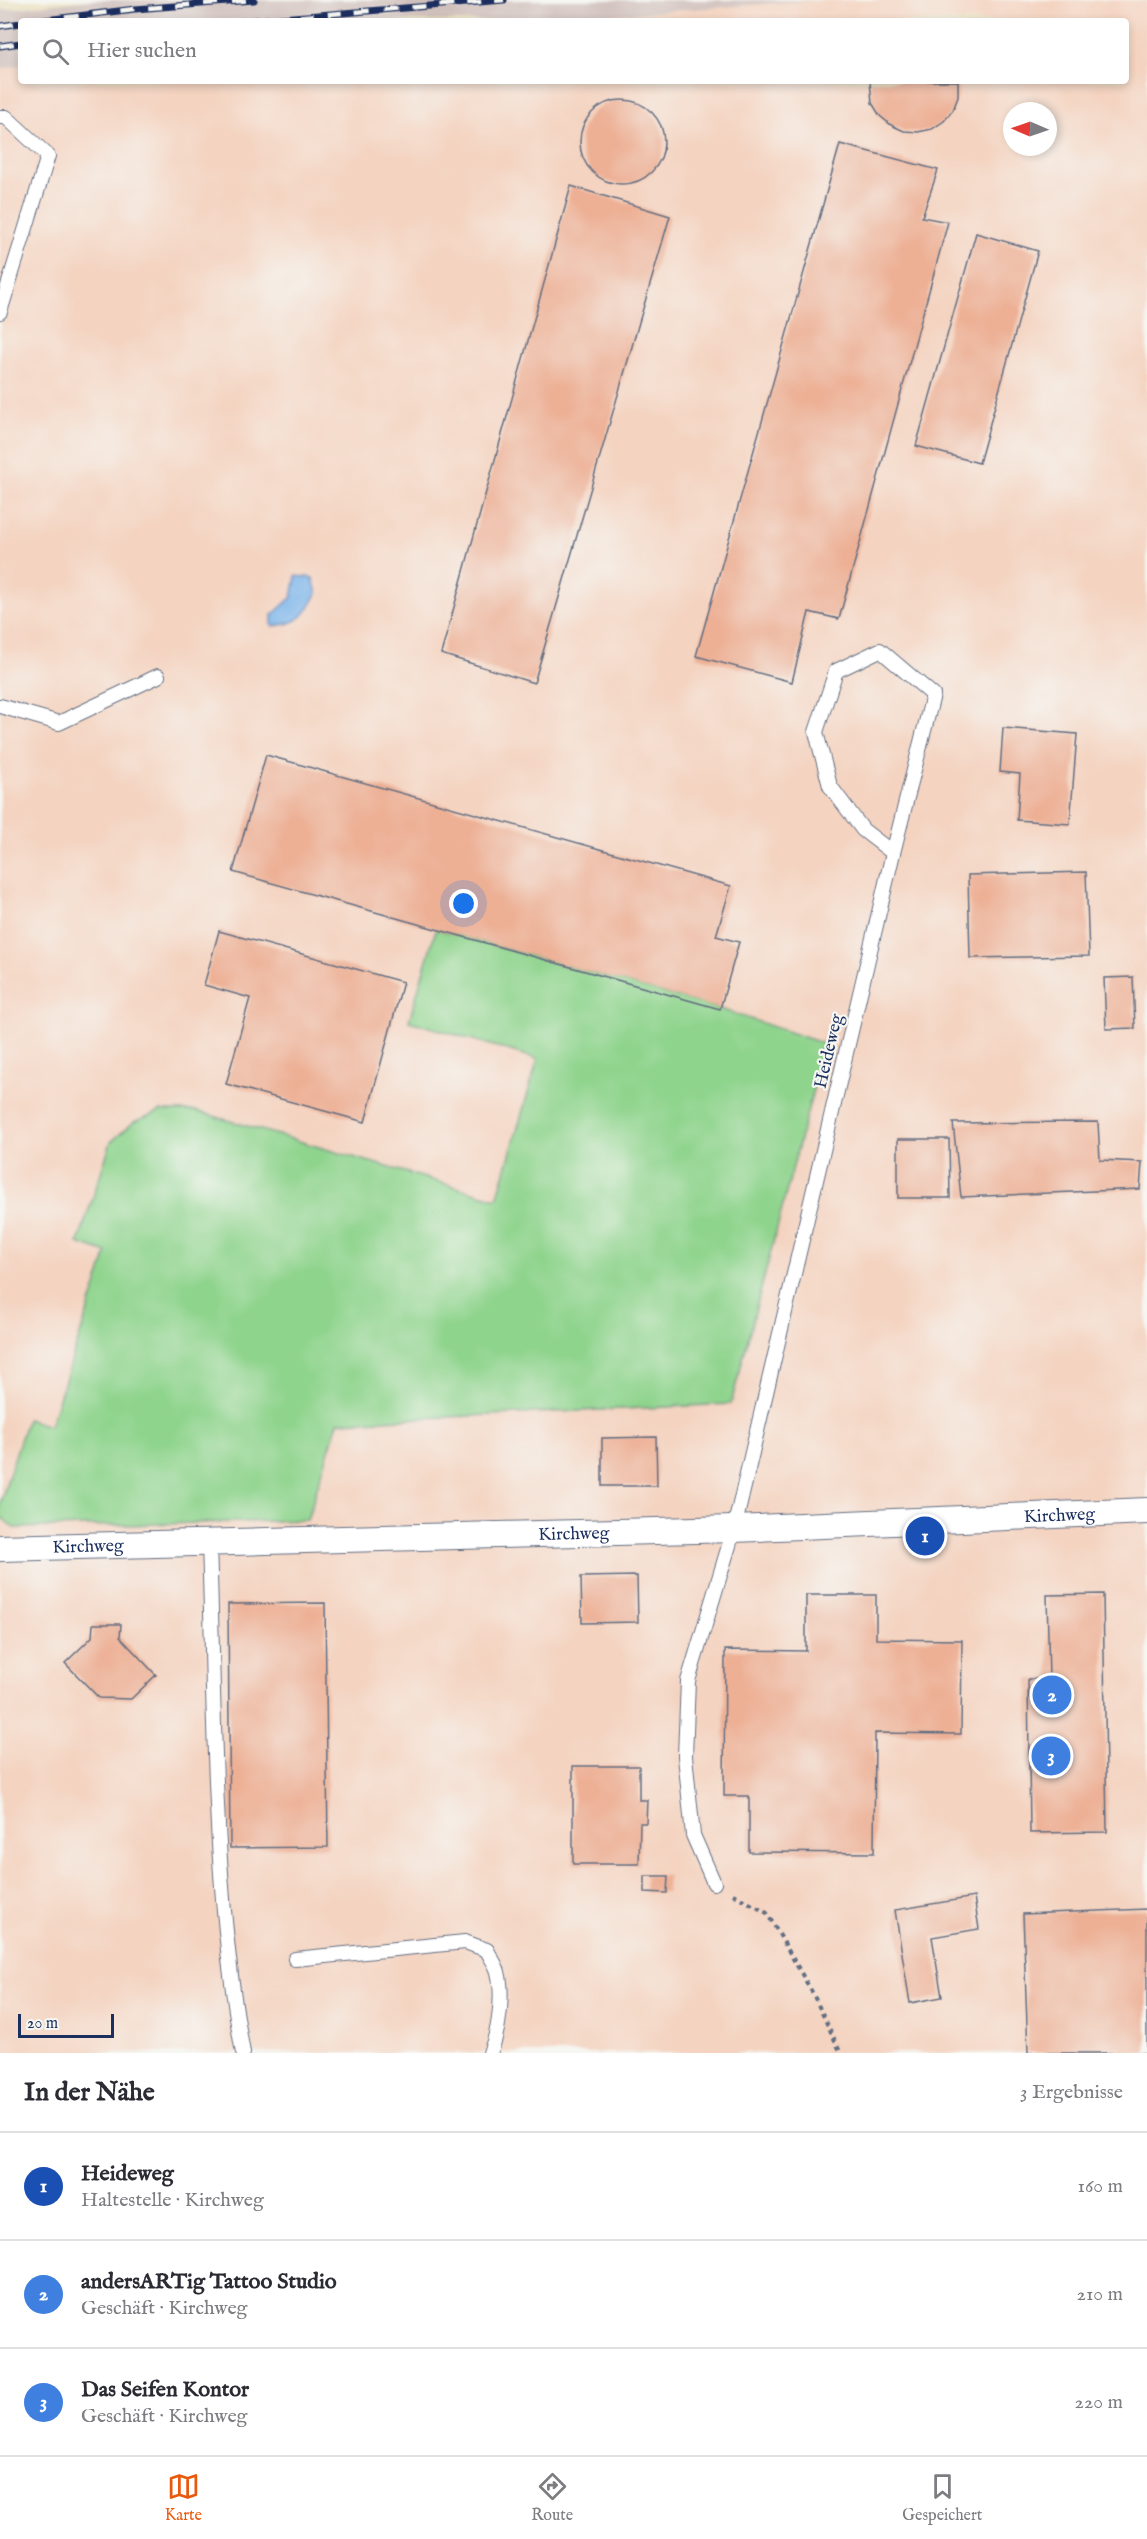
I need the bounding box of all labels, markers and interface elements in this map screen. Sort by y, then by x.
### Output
search box [18,18,1129,84]
icon: search [39,35,72,68]
text: Hier suchen [87,37,197,65]
north arrow [1003,102,1057,156]
your location [449,889,478,918]
street label: Heideweg [810,1012,849,1091]
street label: Kirchweg [1023,1503,1096,1529]
pin: 1 [906,1514,944,1558]
street label: Kirchweg [538,1522,610,1547]
street label: Kirchweg [52,1535,124,1560]
pin: 2 [1032,1672,1072,1718]
pin: 3 [1032,1734,1070,1778]
scale bar [18,2011,114,2038]
text: 20 m [27,2014,58,2034]
text: In der Nähe [24,2076,155,2109]
text: 3 Ergebnisse [1020,2080,1123,2105]
text: Heideweg [81,2160,174,2188]
text: 1 [40,2174,47,2199]
text: 160 m [1077,2174,1123,2199]
text: Haltestelle · Kirchweg [81,2188,264,2213]
text: andersARTig Tattoo Studio [81,2268,337,2296]
text: 2 [39,2282,48,2307]
text: 210 m [1077,2282,1123,2307]
text: Geschäft · Kirchweg [81,2296,247,2321]
text: Das Seifen Kontor [81,2376,249,2404]
text: 3 [40,2390,47,2415]
text: 220 m [1075,2390,1123,2415]
text: Geschäft · Kirchweg [81,2404,247,2429]
tab: Karte [165,2470,202,2526]
tab: Route [531,2470,573,2526]
tab: Gespeichert [902,2470,982,2526]

